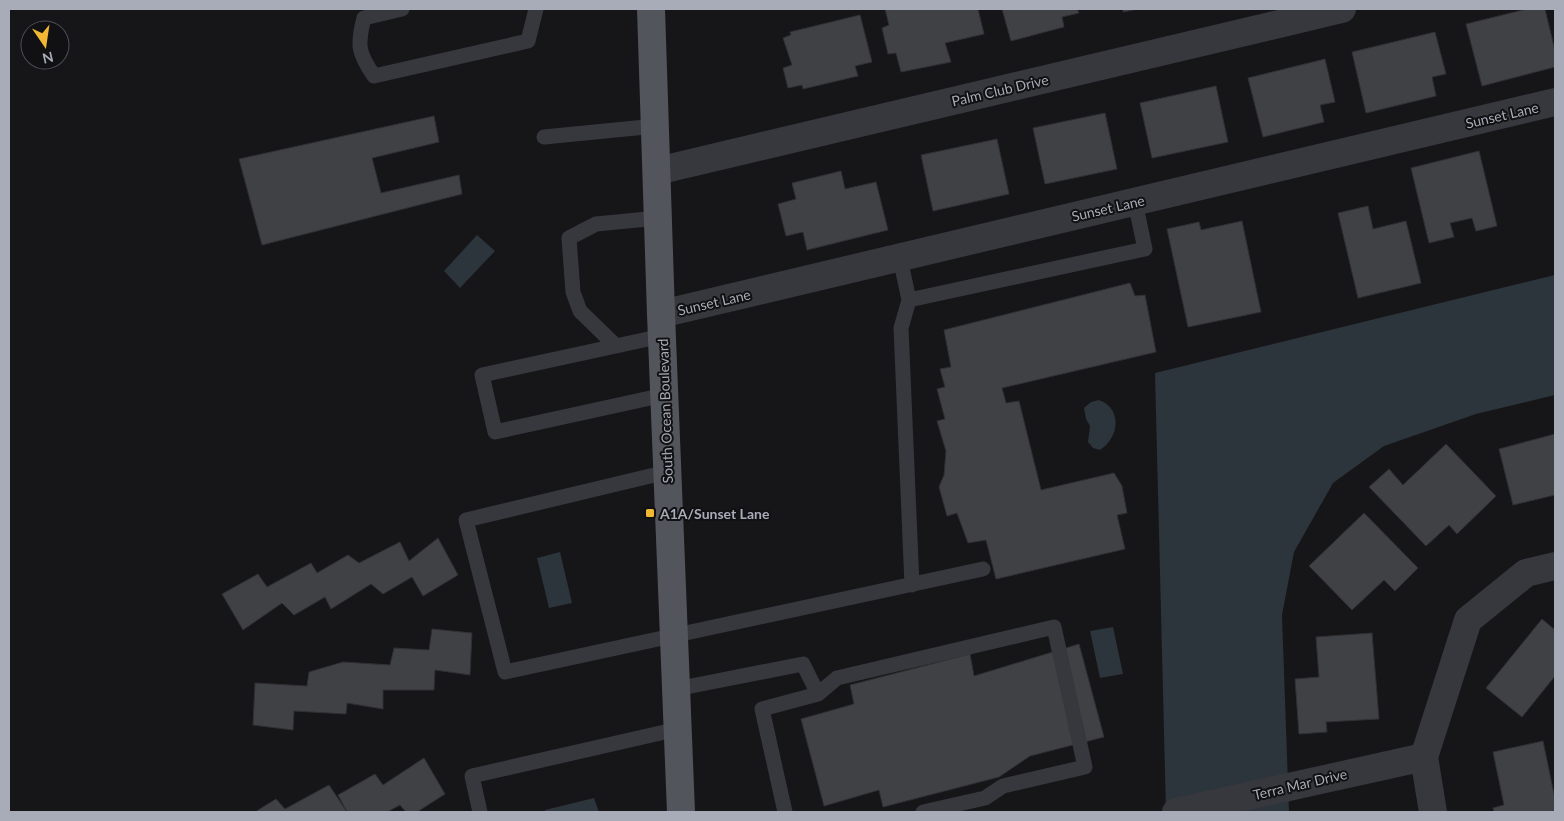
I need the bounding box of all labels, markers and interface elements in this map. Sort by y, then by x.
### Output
north arrow [20,20,70,70]
text: N [41,49,55,68]
street label: Palm Club Drive [950,71,1050,109]
street label: Sunset Lane [1464,98,1540,132]
street label: Sunset Lane [1070,191,1146,225]
street label: Sunset Lane [676,285,752,319]
street label: South Ocean Boulevard [654,338,676,484]
place label: A1A/Sunset Lane [659,505,770,522]
marker: A1A/Sunset Lane [644,507,656,519]
street label: Terra Mar Drive [1251,765,1349,803]

